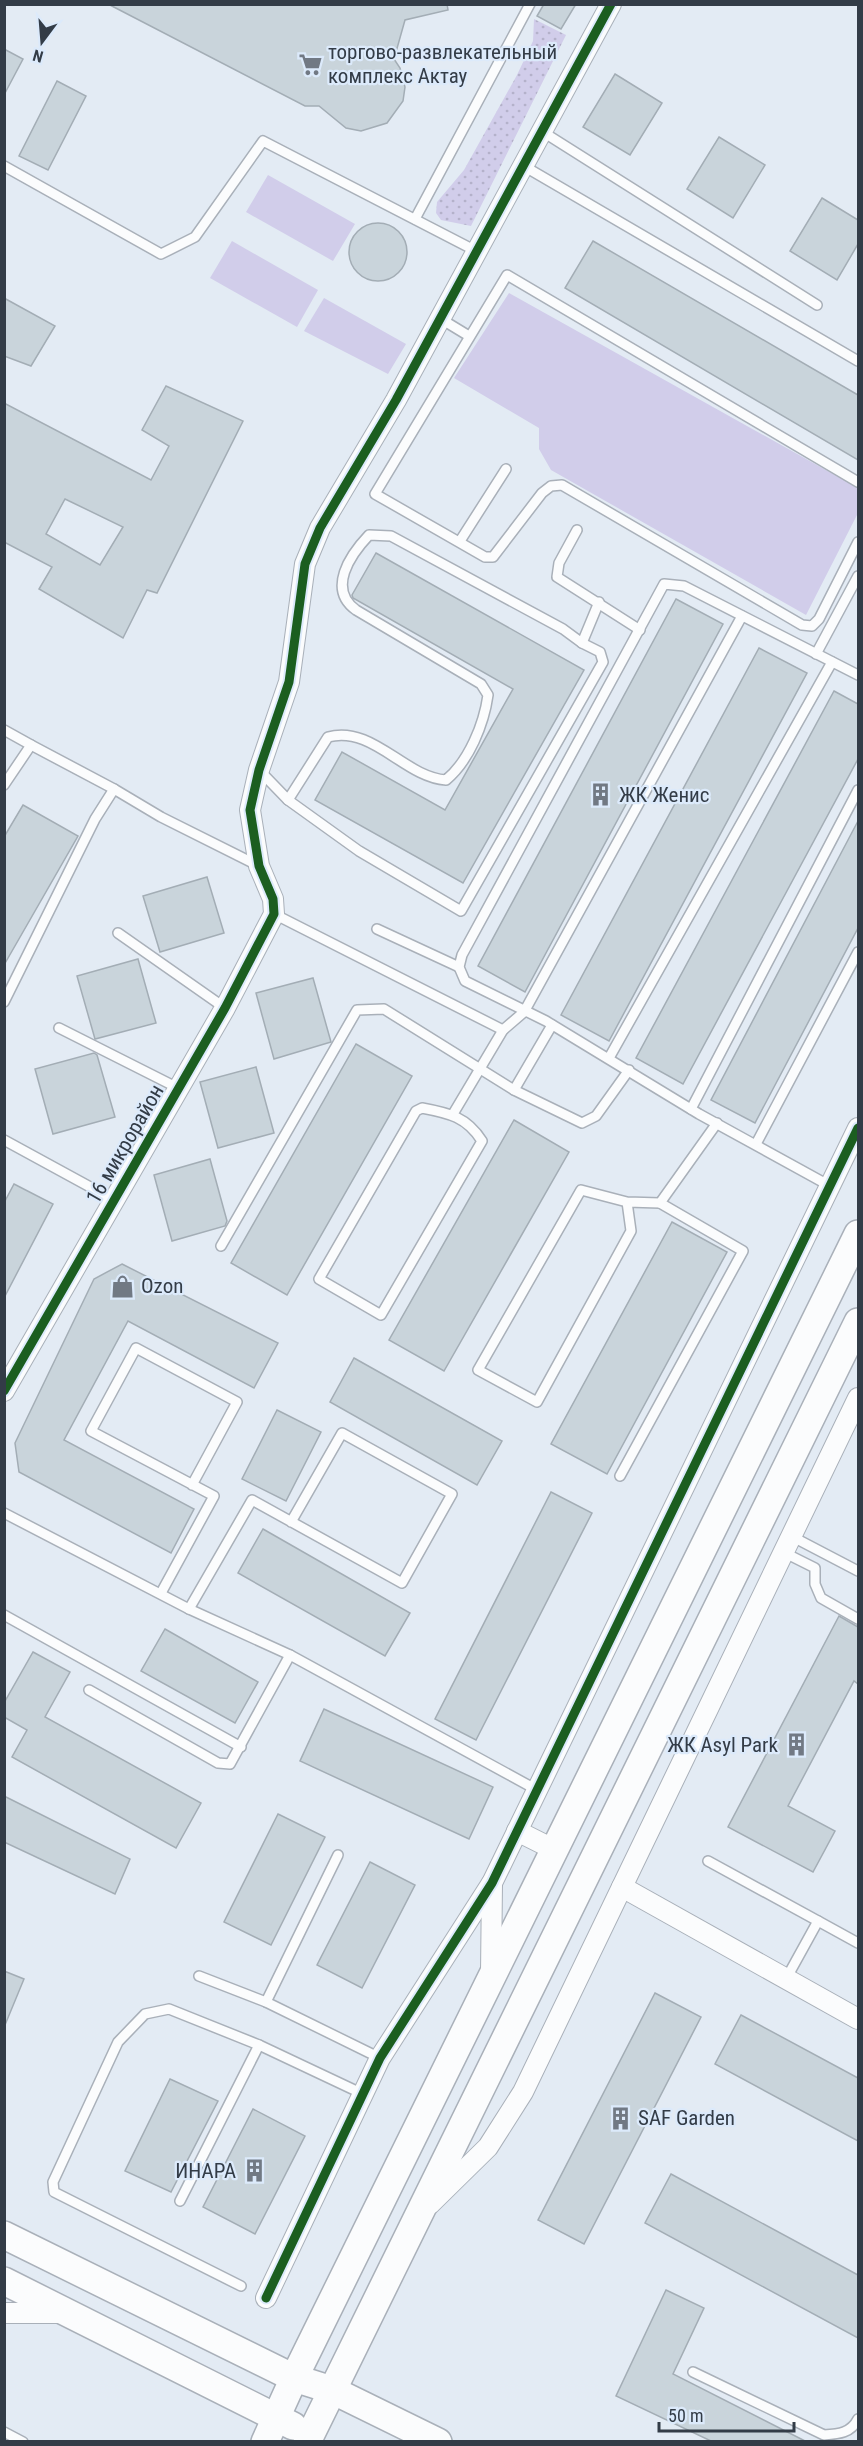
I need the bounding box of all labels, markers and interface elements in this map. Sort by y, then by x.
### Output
north arrow [12,12,72,72]
place label: торгово-развлекательный комплекс Актау [328,40,557,88]
text: N [31,45,45,66]
supermarket icon: торгово-развлекательный комплекс Актау [297,51,323,77]
building icon: ЖК Женис [588,782,614,808]
place label: ЖК Женис [619,783,709,807]
street label: 16 микрорайон [81,1080,169,1208]
shop icon: Ozon [110,1273,136,1299]
place label: Ozon [141,1274,183,1298]
building icon: ЖК Asyl Park [783,1732,809,1758]
place label: ЖК Asyl Park [667,1733,779,1757]
building icon: SAF Garden [607,2105,633,2131]
place label: SAF Garden [638,2106,735,2130]
building icon: ИНАРА [241,2158,267,2184]
place label: ИНАРА [175,2159,236,2183]
scale bar [659,2395,794,2433]
text: 50 m [668,2405,703,2426]

